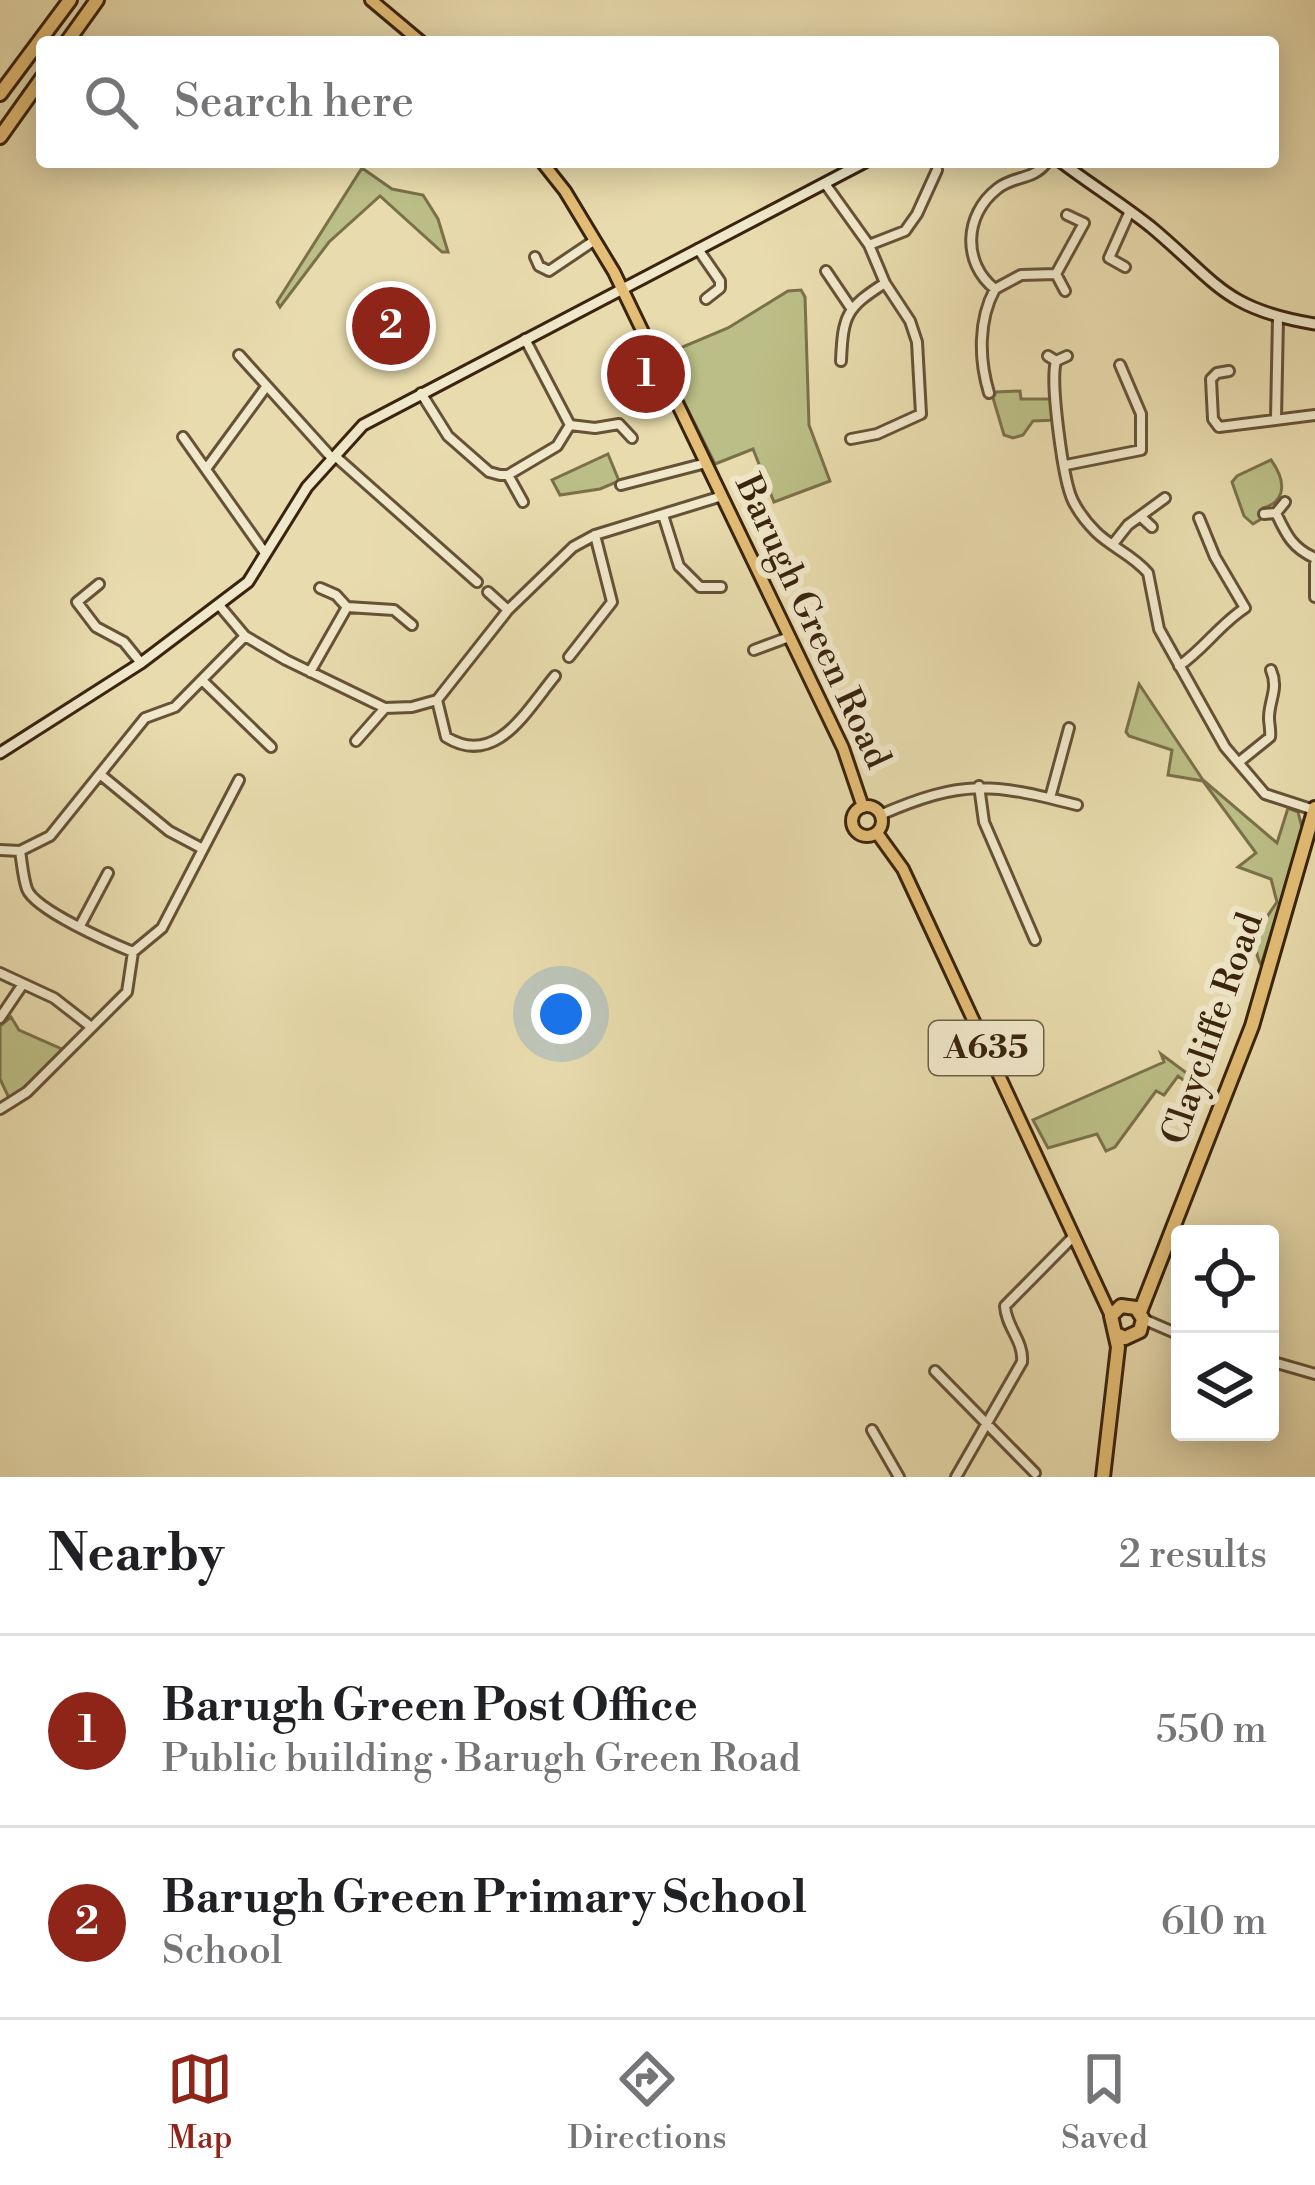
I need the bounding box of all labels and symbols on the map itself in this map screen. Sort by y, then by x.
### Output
pin: 2 [352,281,430,371]
pin: 1 [607,329,685,419]
street label: Barugh Green Road [724,467,900,776]
street label: Claycliffe Road [1152,907,1274,1151]
your location [531,984,591,1044]
road number: A635 [929,1021,1043,1075]

